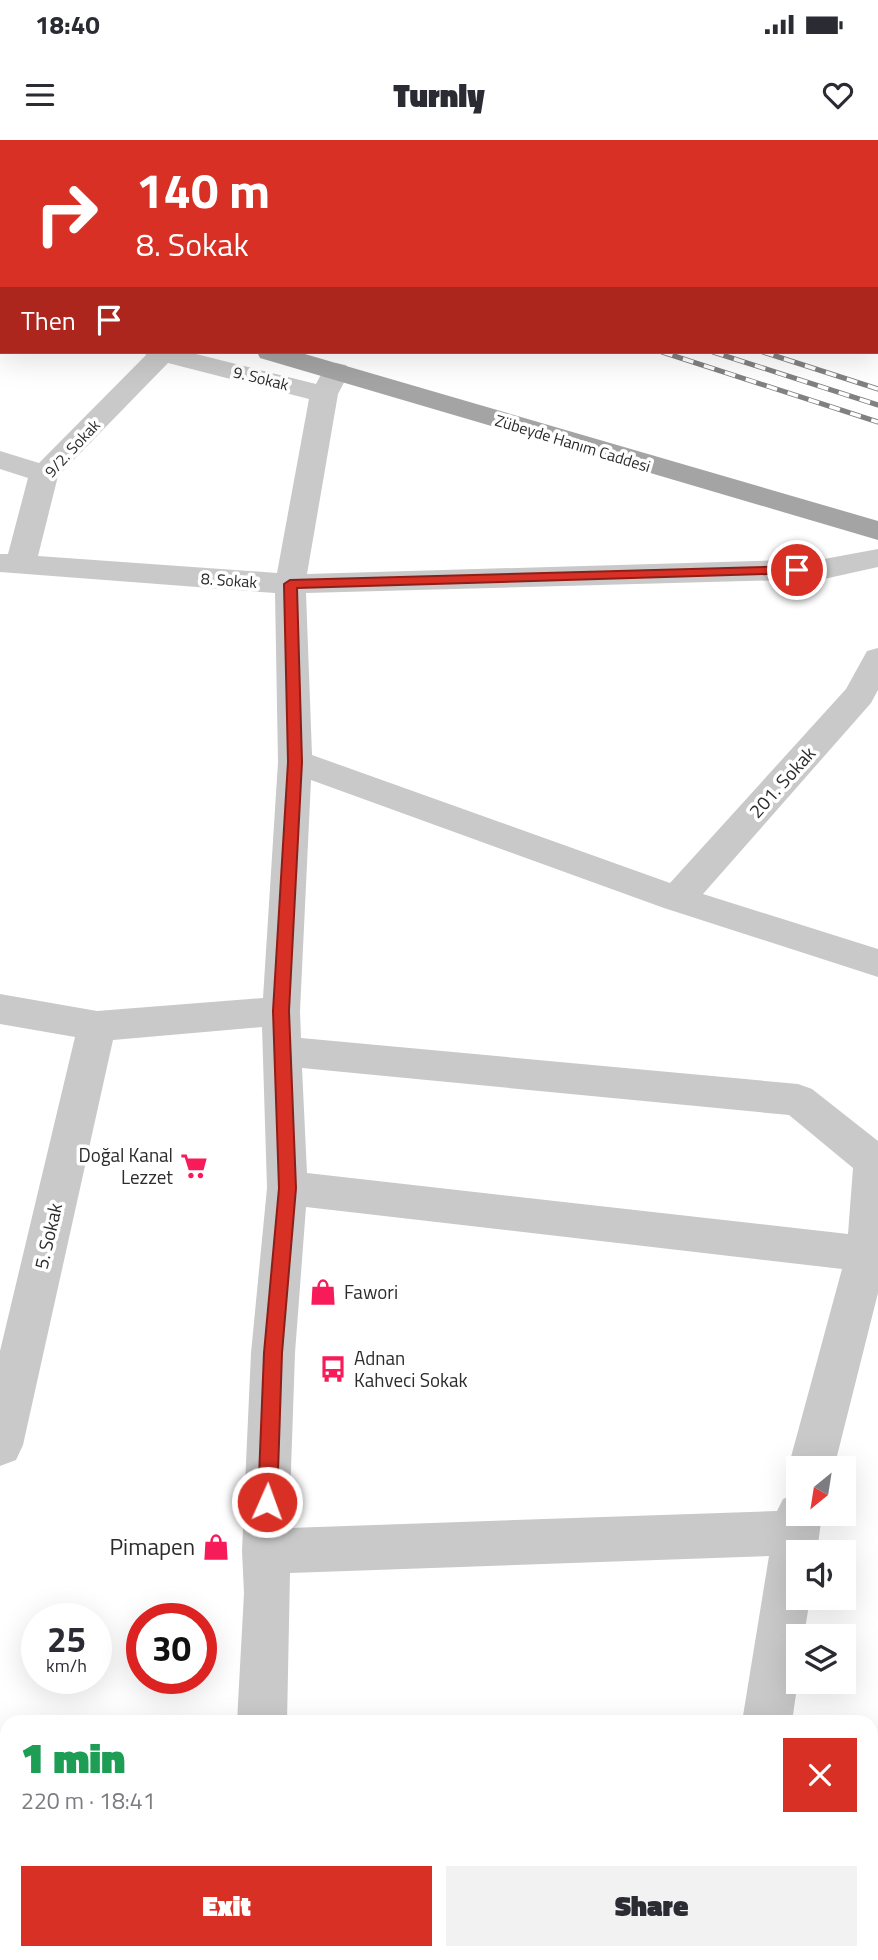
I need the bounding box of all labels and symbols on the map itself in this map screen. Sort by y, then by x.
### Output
street label: 9. Sokak [231,360,292,397]
street label: Zübeyde Hanım Caddesi [492,408,654,478]
street label: 9/2. Sokak [39,413,106,482]
pin [767,540,827,600]
street label: 8. Sokak [200,566,258,594]
street label: 201. Sokak [741,739,822,824]
place label: Doğal Kanal Lezzet [78,1140,173,1191]
supermarket icon: Doğal Kanal Lezzet [179,1151,209,1181]
street label: 5. Sokak [26,1200,69,1272]
shop icon: Fawori [308,1277,338,1307]
place label: Fawori [344,1277,398,1306]
place label: Adnan Kahveci Sokak [354,1343,468,1394]
bus stop icon: Adnan Kahveci Sokak [318,1354,348,1384]
north arrow [786,1456,856,1526]
position arrow [230,1465,304,1539]
place label: Pimapen [109,1529,195,1564]
shop icon: Pimapen [201,1532,231,1562]
speed limit sign: 30 [126,1603,217,1694]

